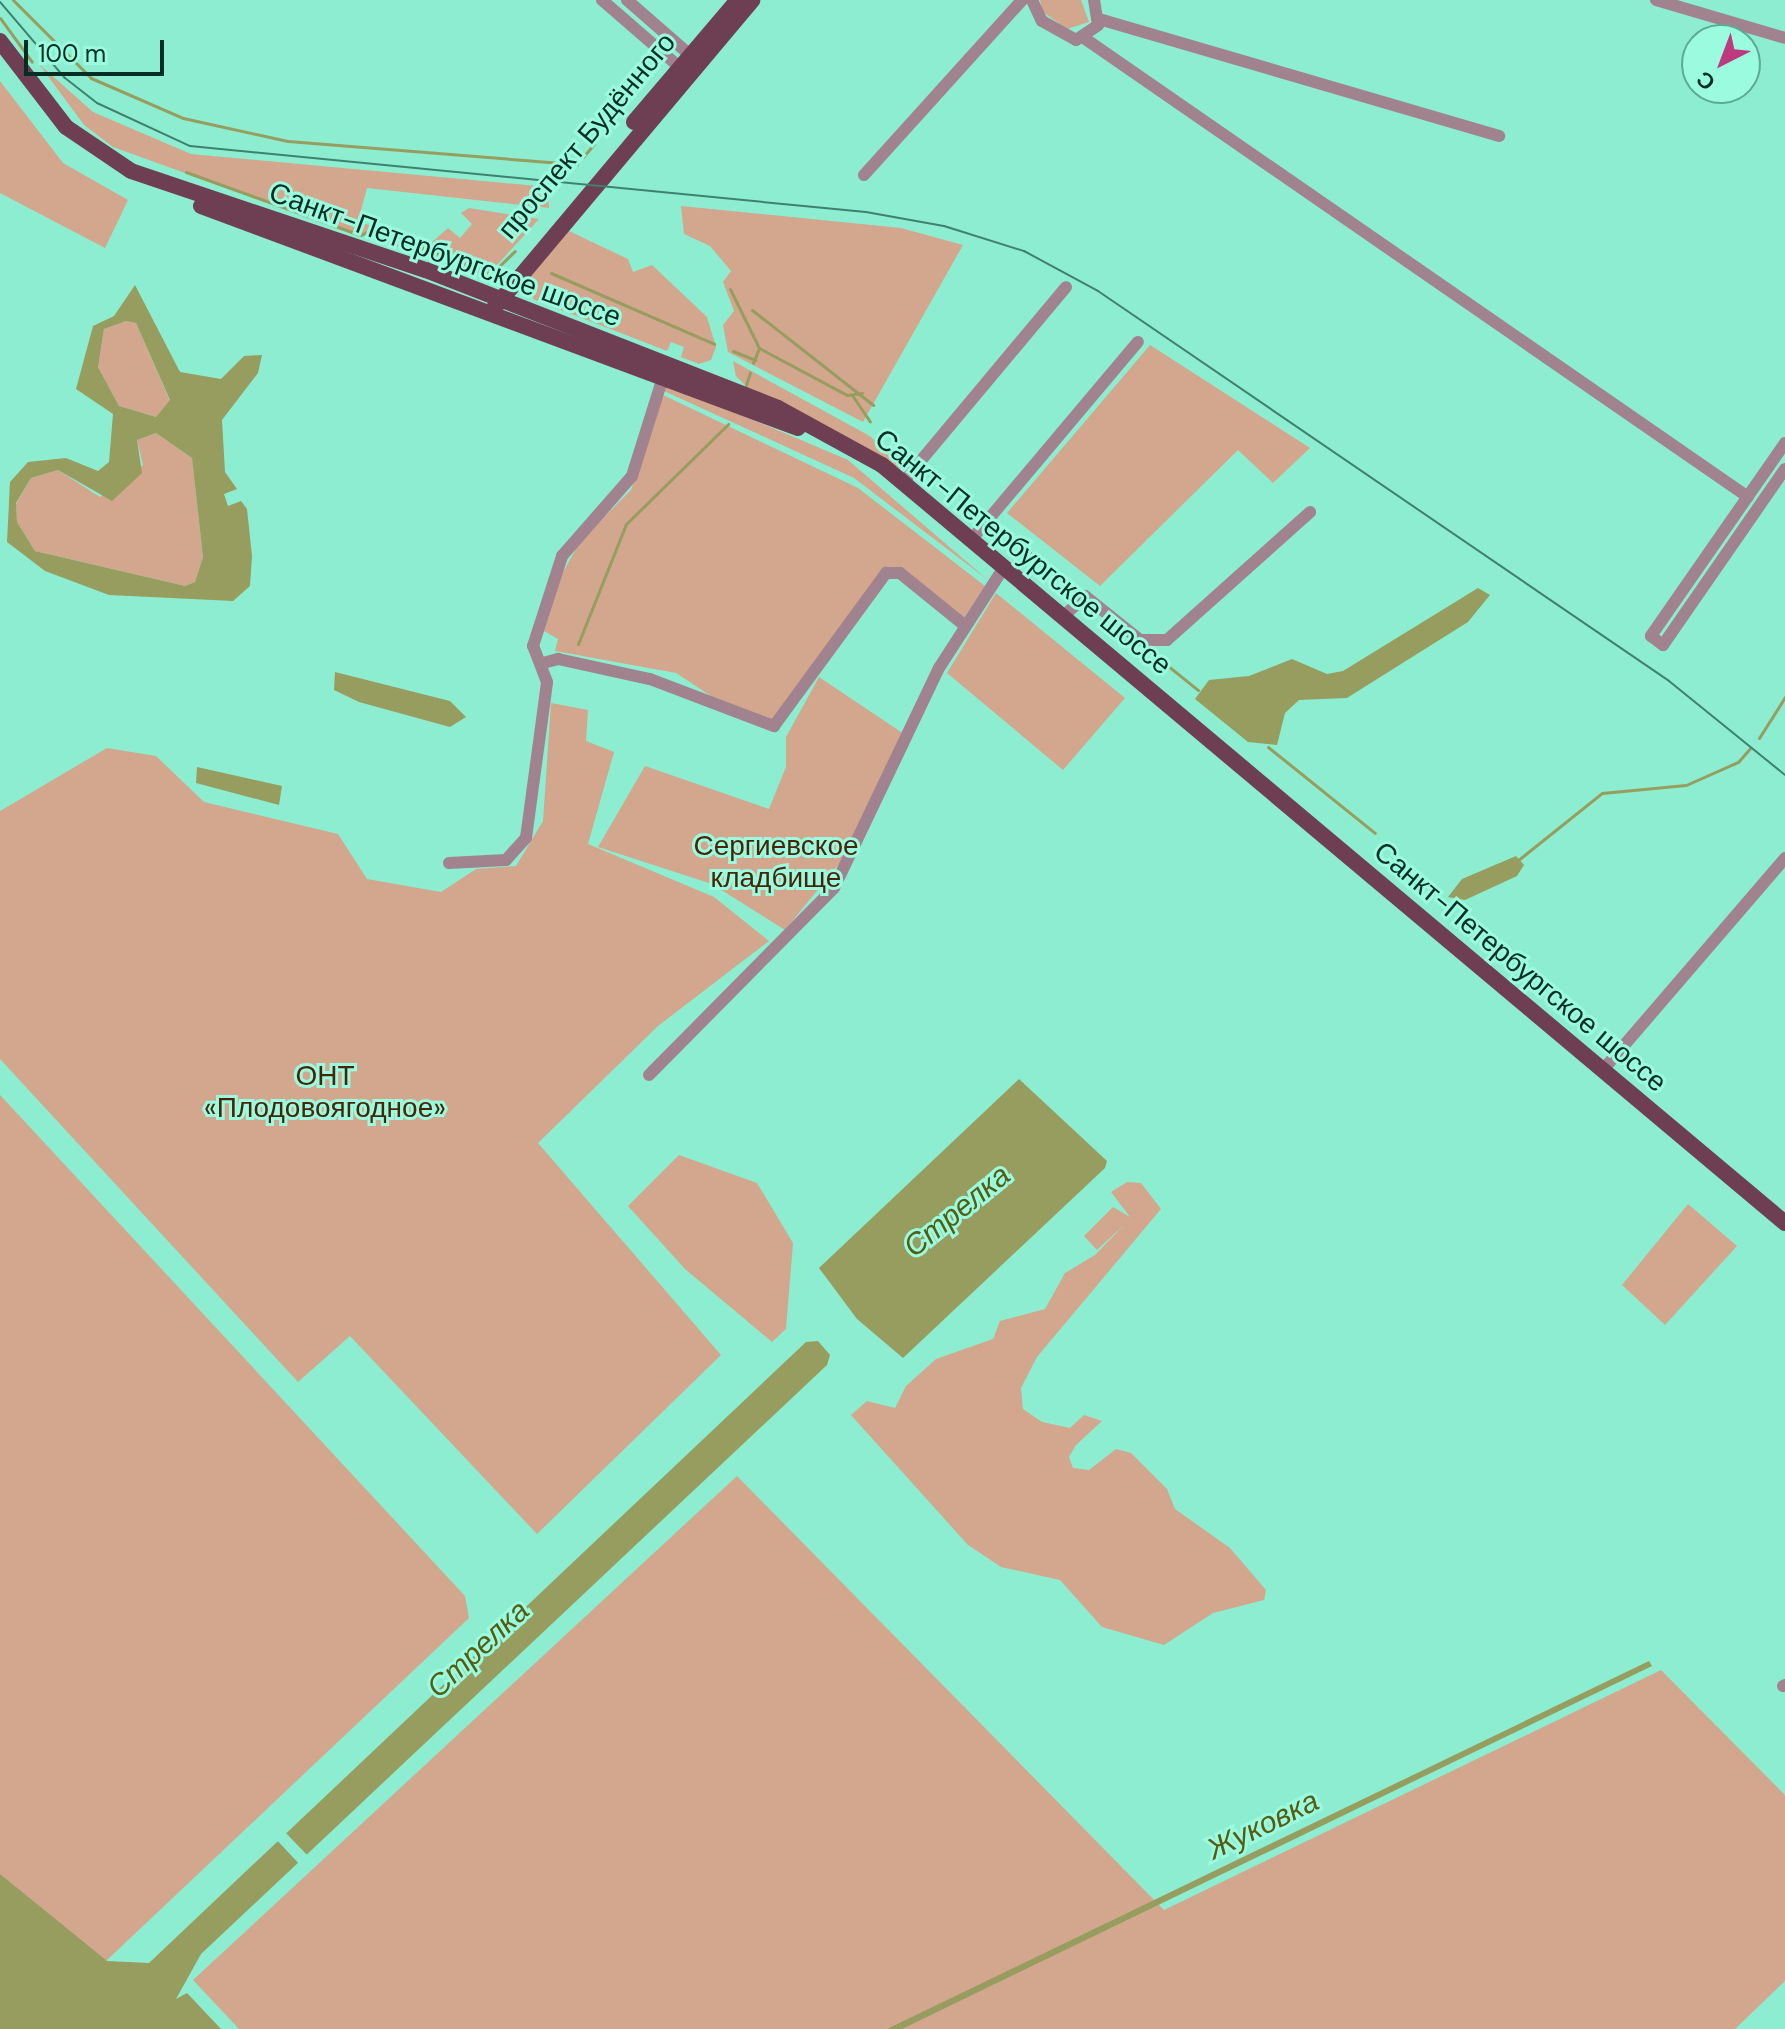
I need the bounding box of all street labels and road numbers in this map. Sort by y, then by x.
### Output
street label: проспект Будённого [491,26,683,246]
street label: Санкт-Петербургское шоссе [265,176,625,334]
street label: Санкт-Петербургское шоссе [868,422,1178,682]
street label: Санкт-Петербургское шоссе [1367,835,1673,1099]

